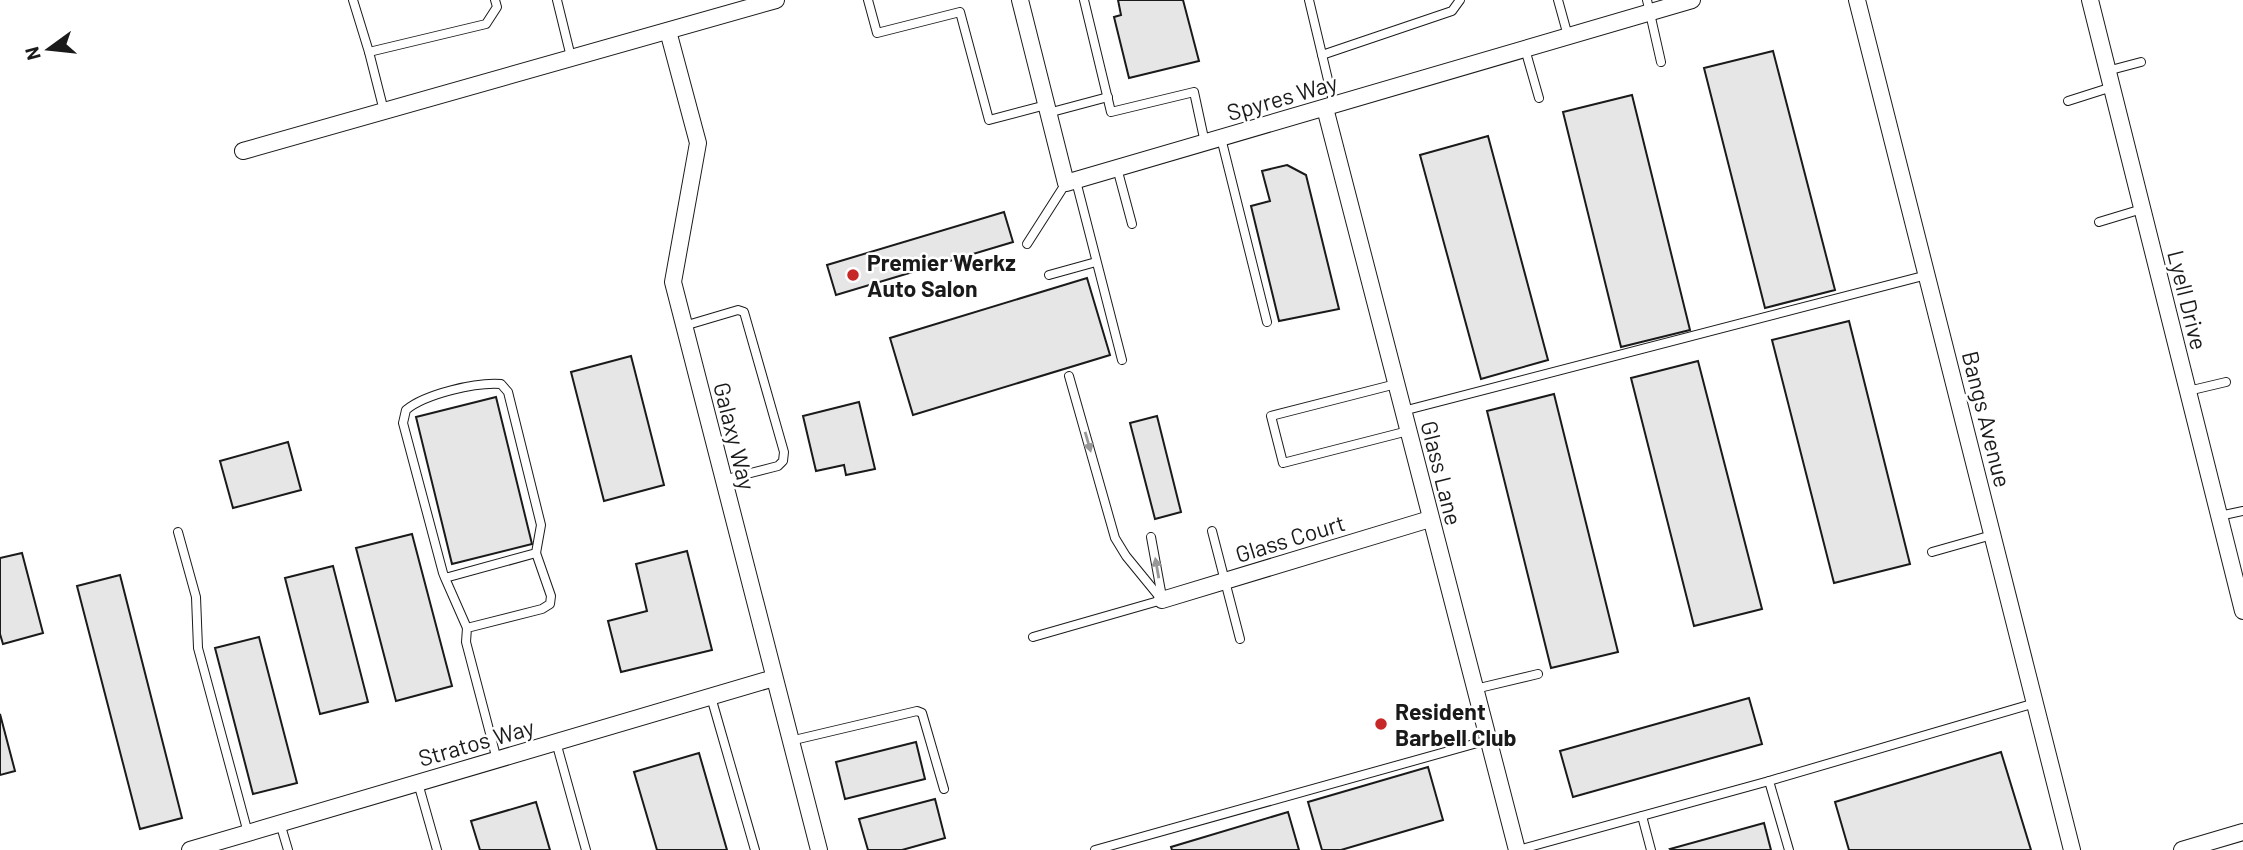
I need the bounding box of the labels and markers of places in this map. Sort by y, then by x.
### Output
place label: Premier Werkz Auto Salon [867,248,1016,302]
marker: Premier Werkz Auto Salon [845,267,861,283]
place label: Resident Barbell Club [1395,697,1517,751]
marker: Resident Barbell Club [1373,716,1389,732]

